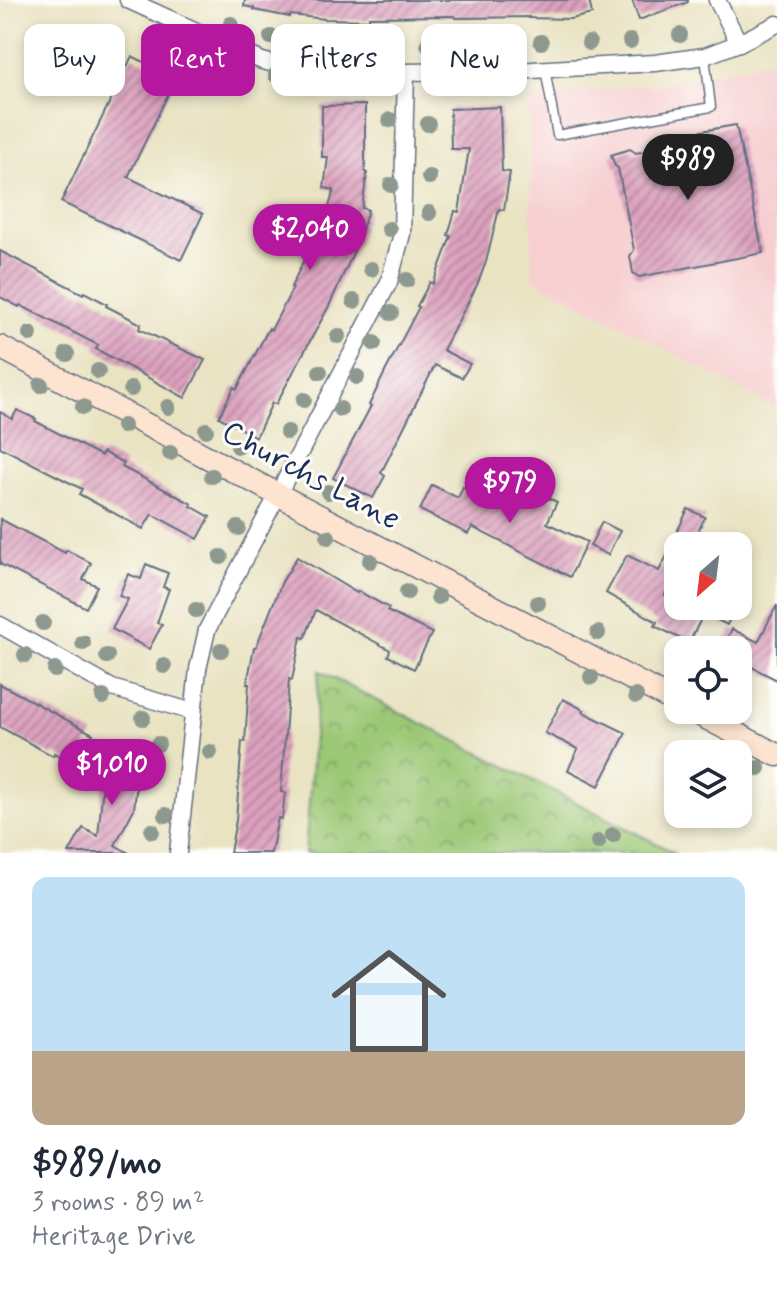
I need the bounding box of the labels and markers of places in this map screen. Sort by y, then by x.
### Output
pin: $989 [641,134,735,202]
pin: $2,040 [245,204,375,272]
pin: $979 [463,457,557,525]
pin: $1,010 [47,739,177,807]

